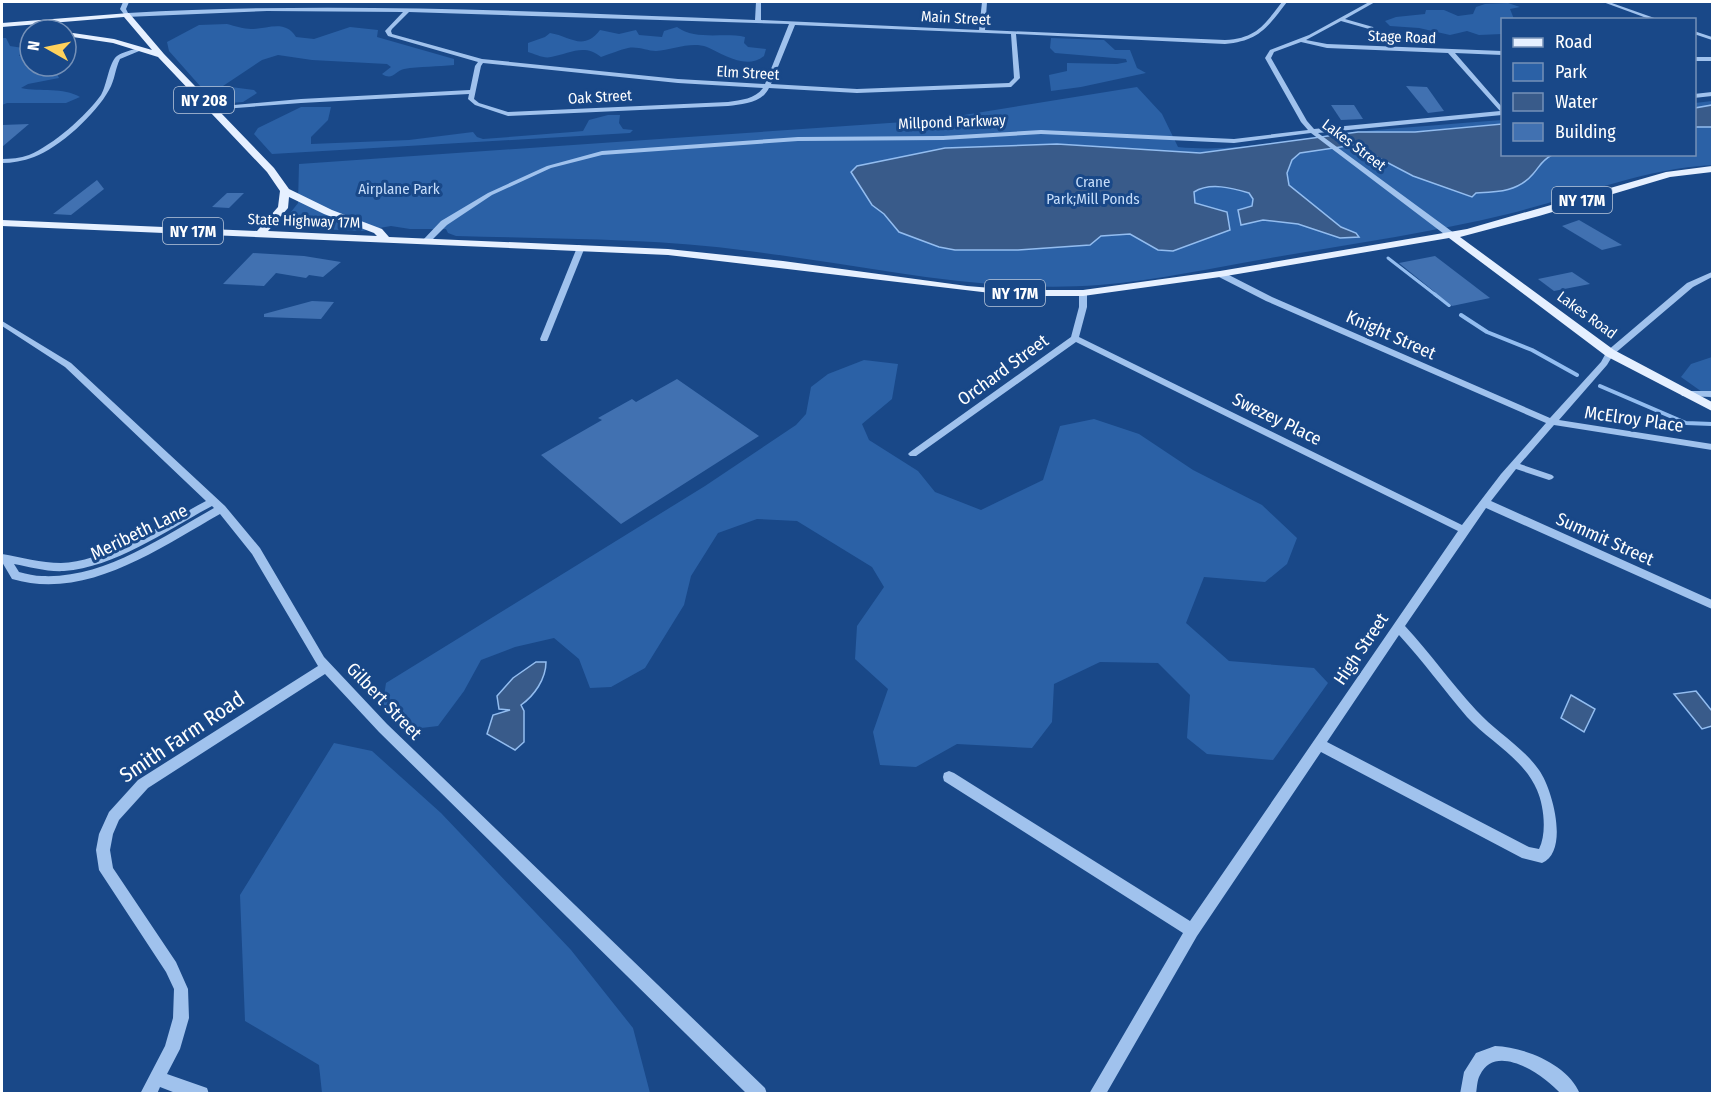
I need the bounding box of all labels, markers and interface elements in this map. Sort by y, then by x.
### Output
street label: Main Street [921,7,992,29]
north arrow [18,18,78,78]
legend [1501,18,1696,156]
street label: Stage Road [1368,27,1436,47]
text: Road [1555,31,1592,53]
text: N [24,40,44,52]
text: Park [1555,61,1588,83]
street label: Elm Street [716,62,780,84]
street label: Oak Street [568,86,633,108]
road number: NY 208 [174,87,234,113]
text: Water [1555,91,1598,113]
street label: Millpond Parkway [898,111,1006,133]
street label: Lakes Street [1319,115,1389,175]
text: Building [1555,121,1616,143]
park label: Crane Park;Mill Ponds [1046,173,1140,208]
park label: Airplane Park [358,180,440,198]
road number: NY 17M [1552,187,1612,213]
street label: State Highway 17M [247,210,361,232]
road number: NY 17M [163,218,223,244]
road number: NY 17M [985,280,1045,306]
street label: Lakes Road [1554,287,1620,343]
street label: Knight Street [1343,305,1439,365]
street label: Orchard Street [953,330,1053,410]
street label: Swezey Place [1229,388,1325,450]
street label: McElroy Place [1583,401,1685,437]
street label: Meribeth Lane [87,499,191,565]
street label: Summit Street [1553,508,1658,570]
street label: High Street [1329,609,1393,689]
street label: Gilbert Street [342,658,426,744]
street label: Smith Farm Road [115,686,249,788]

